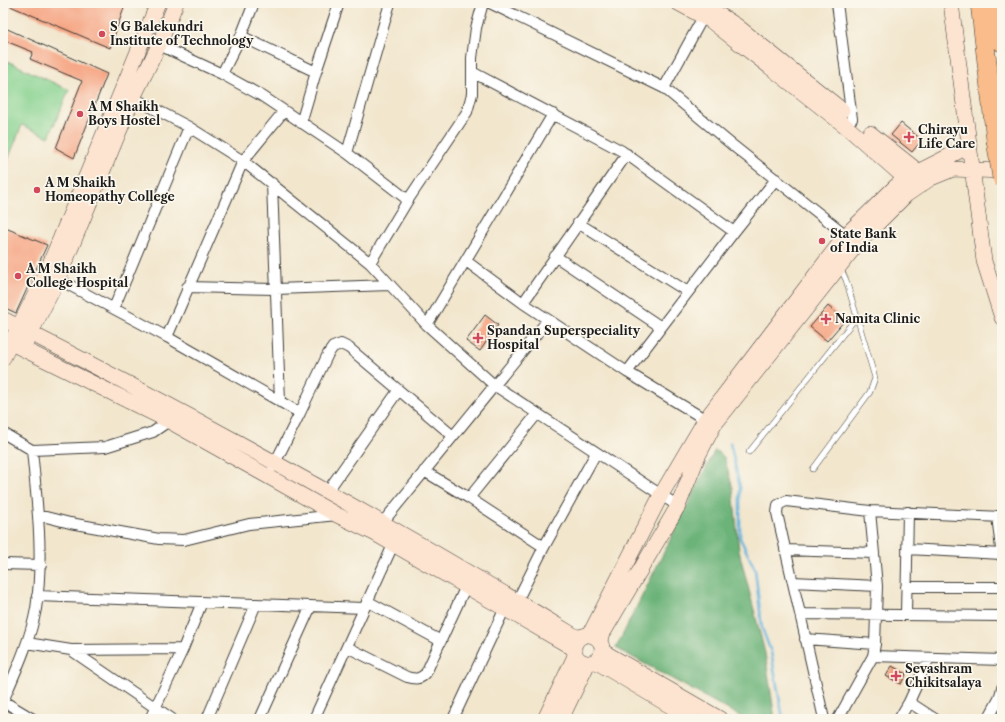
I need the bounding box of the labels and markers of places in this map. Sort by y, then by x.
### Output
place label: S G Balekundri Institute of Technology [110,19,254,48]
marker: S G Balekundri Institute of Technology [97,29,107,39]
place label: A M Shaikh Boys Hostel [87,99,160,128]
marker: A M Shaikh Boys Hostel [75,109,85,119]
place label: Chirayu Life Care [918,122,975,151]
marker: Chirayu Life Care [903,131,915,143]
place label: A M Shaikh Homeopathy College [44,175,175,204]
marker: A M Shaikh Homeopathy College [32,185,42,195]
place label: State Bank of India [830,226,898,255]
marker: State Bank of India [817,236,827,246]
place label: A M Shaikh College Hospital [25,261,128,290]
marker: A M Shaikh College Hospital [13,271,23,281]
place label: Namita Clinic [835,311,921,326]
marker: Namita Clinic [820,313,832,325]
place label: Spandan Superspeciality Hospital [487,323,641,352]
marker: Spandan Superspeciality Hospital [472,332,484,344]
place label: Sevashram Chikitsalaya [905,661,983,690]
marker: Sevashram Chikitsalaya [890,670,902,682]

